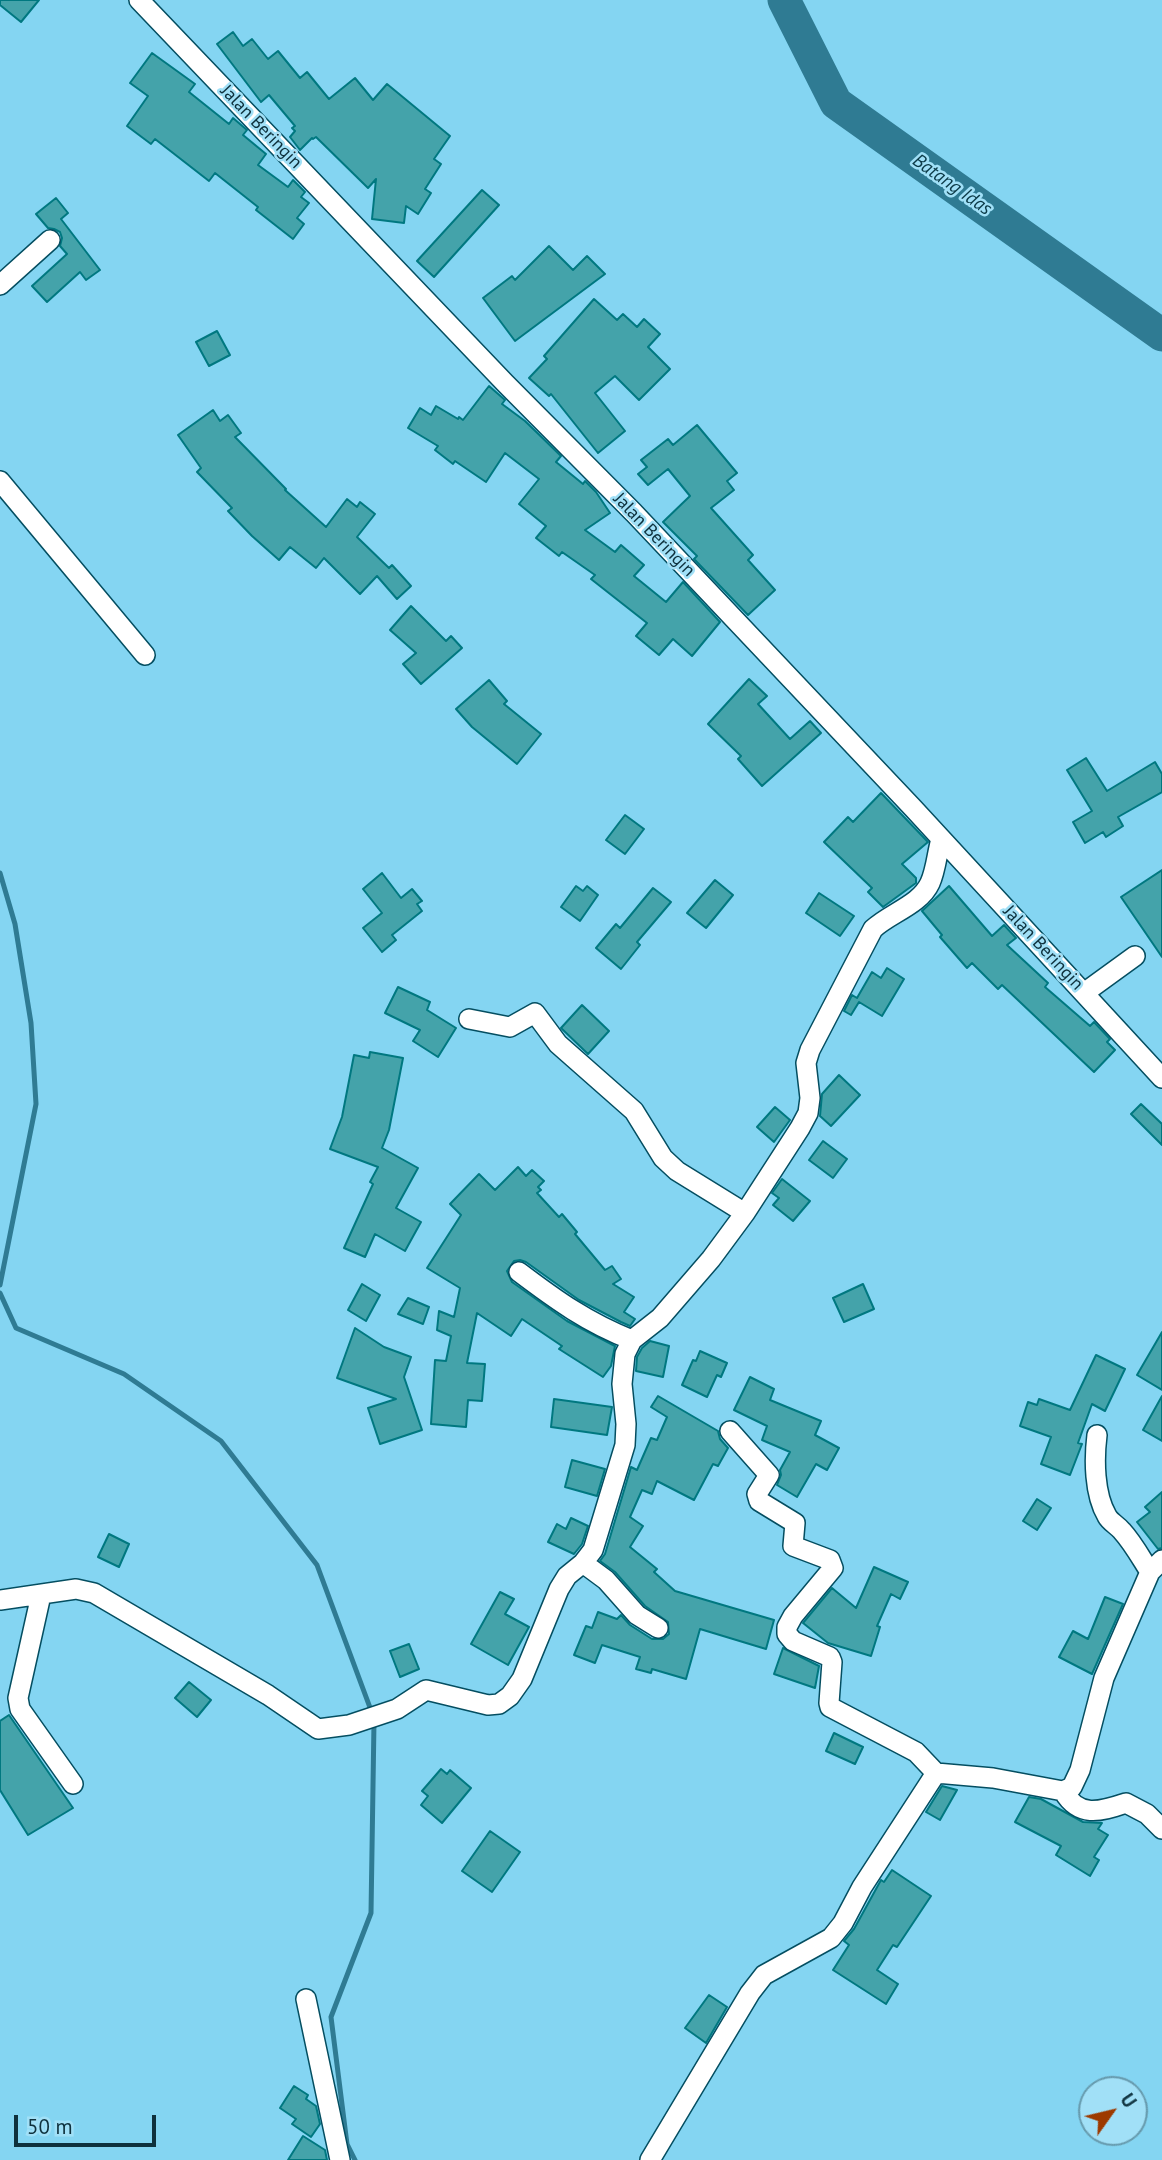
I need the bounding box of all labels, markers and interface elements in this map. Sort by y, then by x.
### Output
street label: Jalan Beringin [216,81,306,173]
water label: Batang Idas [908,149,996,221]
street label: Jalan Beringin [609,489,699,581]
street label: Jalan Beringin [998,901,1088,995]
north arrow [1078,2076,1148,2146]
text: U [1115,2089,1142,2112]
scale bar [18,2100,159,2144]
text: 50 m [27,2113,73,2140]

